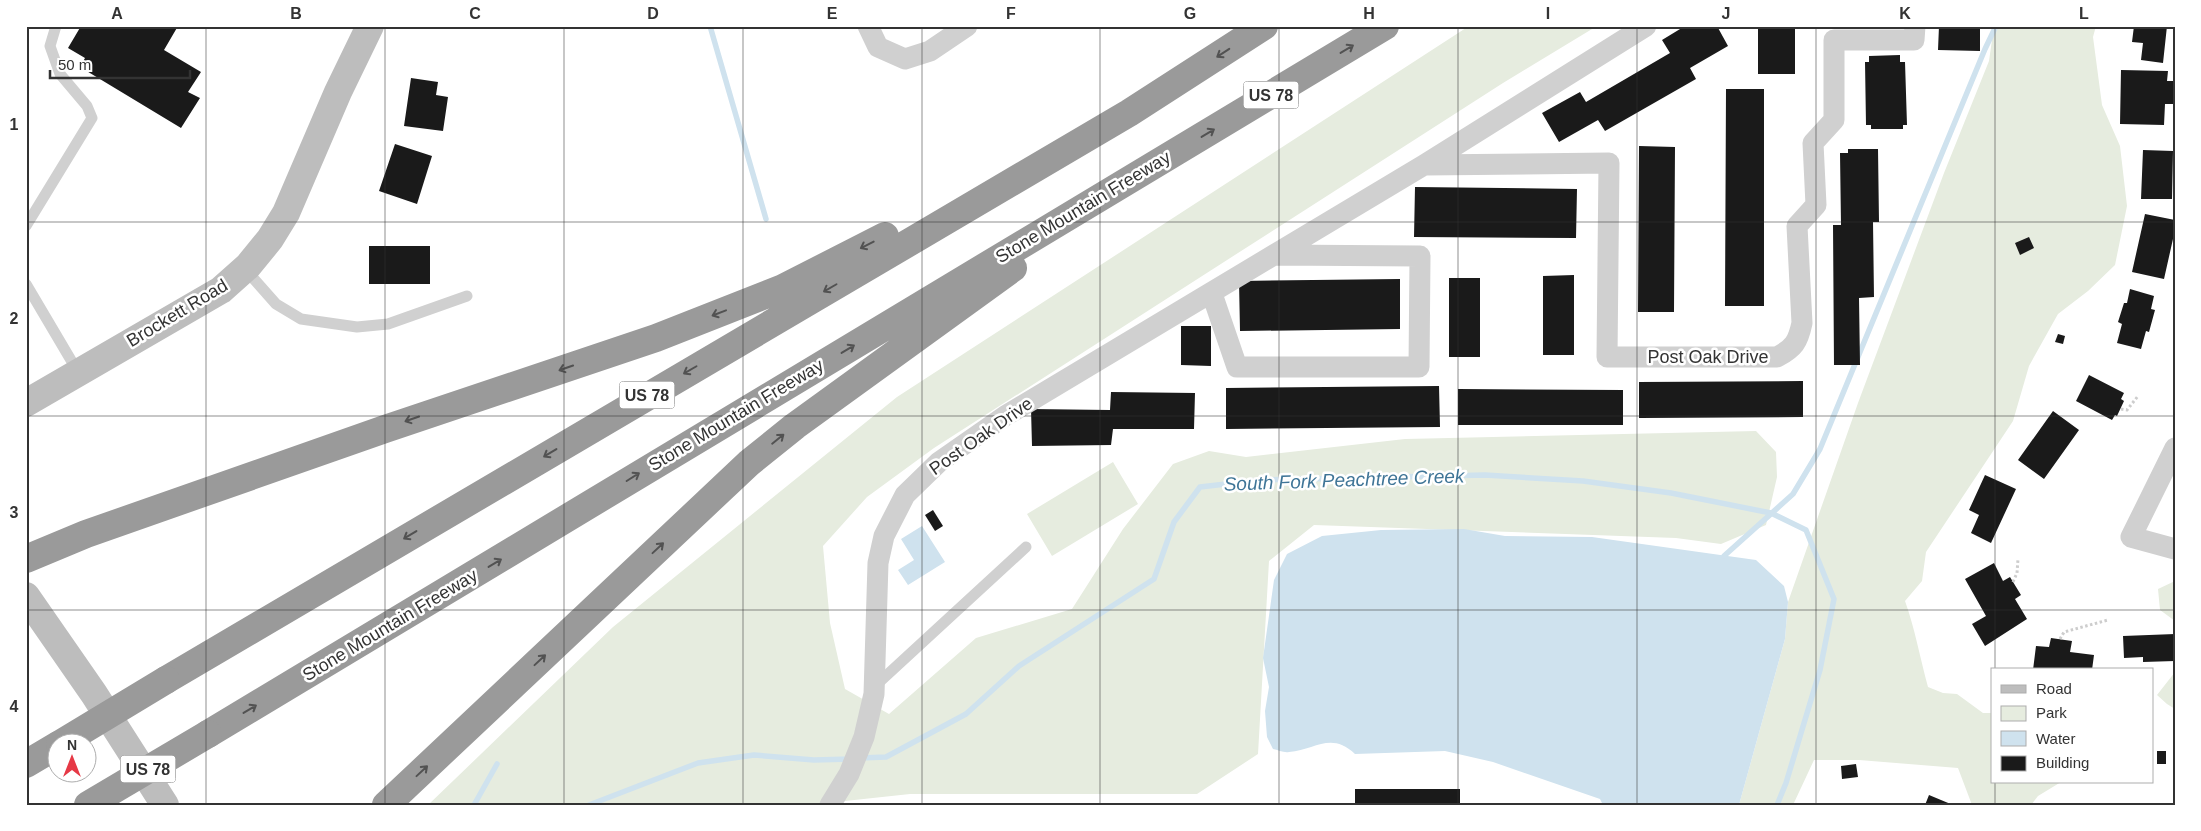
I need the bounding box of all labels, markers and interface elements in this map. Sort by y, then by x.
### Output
text: A [111,5,123,22]
text: B [290,5,302,22]
text: C [469,5,481,22]
text: D [647,5,659,22]
text: E [827,5,838,22]
text: F [1006,5,1016,22]
text: G [1184,5,1196,22]
text: H [1363,5,1375,22]
text: I [1546,5,1550,22]
text: J [1722,5,1730,22]
text: K [1899,5,1911,22]
text: L [2079,5,2089,22]
one-way arrow [1340,44,1354,54]
scale bar [50,48,190,80]
one-way arrow [1217,48,1231,58]
text: 50 m [58,56,91,73]
road number: US 78 [1244,82,1298,108]
text: 1 [10,116,19,133]
one-way arrow [1200,127,1214,137]
street label: Stone Mountain Freeway [992,147,1174,267]
one-way arrow [860,241,875,250]
street label: Brockett Road [123,275,231,351]
one-way arrow [824,283,838,293]
one-way arrow [712,309,727,318]
text: 2 [10,310,19,327]
one-way arrow [840,343,854,353]
street label: Post Oak Drive [1647,347,1769,367]
street label: Stone Mountain Freeway [645,355,827,475]
one-way arrow [559,363,575,373]
one-way arrow [683,365,698,375]
road number: US 78 [620,382,674,408]
street label: Post Oak Drive [926,393,1036,479]
one-way arrow [405,415,421,425]
one-way arrow [772,434,785,445]
one-way arrow [544,448,558,458]
water label: South Fork Peachtree Creek [1223,465,1466,495]
one-way arrow [626,472,640,482]
text: 3 [10,504,19,521]
one-way arrow [404,531,418,541]
one-way arrow [652,542,665,554]
one-way arrow [488,557,502,567]
street label: Stone Mountain Freeway [299,565,481,685]
one-way arrow [534,654,546,666]
legend [1991,668,2154,784]
text: Road [2036,680,2072,697]
text: 4 [10,698,19,715]
one-way arrow [243,703,257,713]
text: Park [2036,704,2067,721]
text: Water [2036,730,2075,747]
north arrow [48,734,98,784]
text: N [67,737,77,753]
text: Building [2036,754,2089,771]
road number: US 78 [120,756,176,782]
one-way arrow [415,765,428,777]

